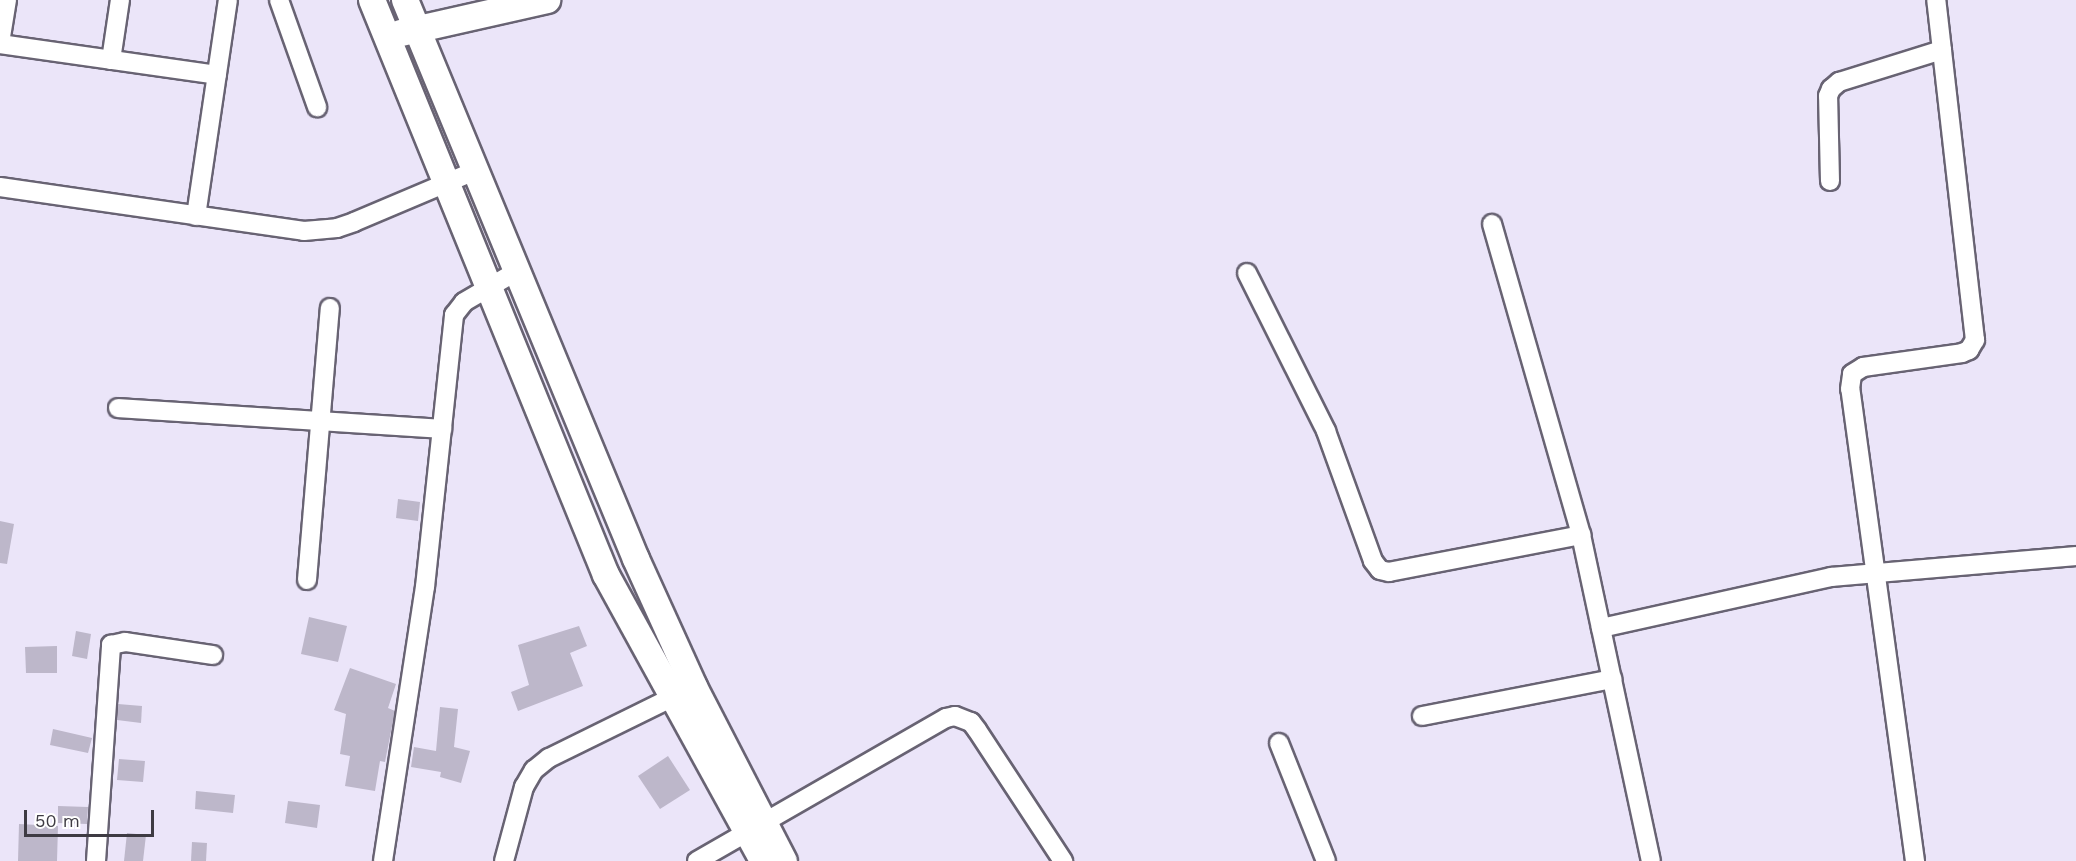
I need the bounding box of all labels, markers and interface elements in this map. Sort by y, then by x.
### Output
scale bar [27,798,158,836]
text: 50 m [35,810,80,831]

